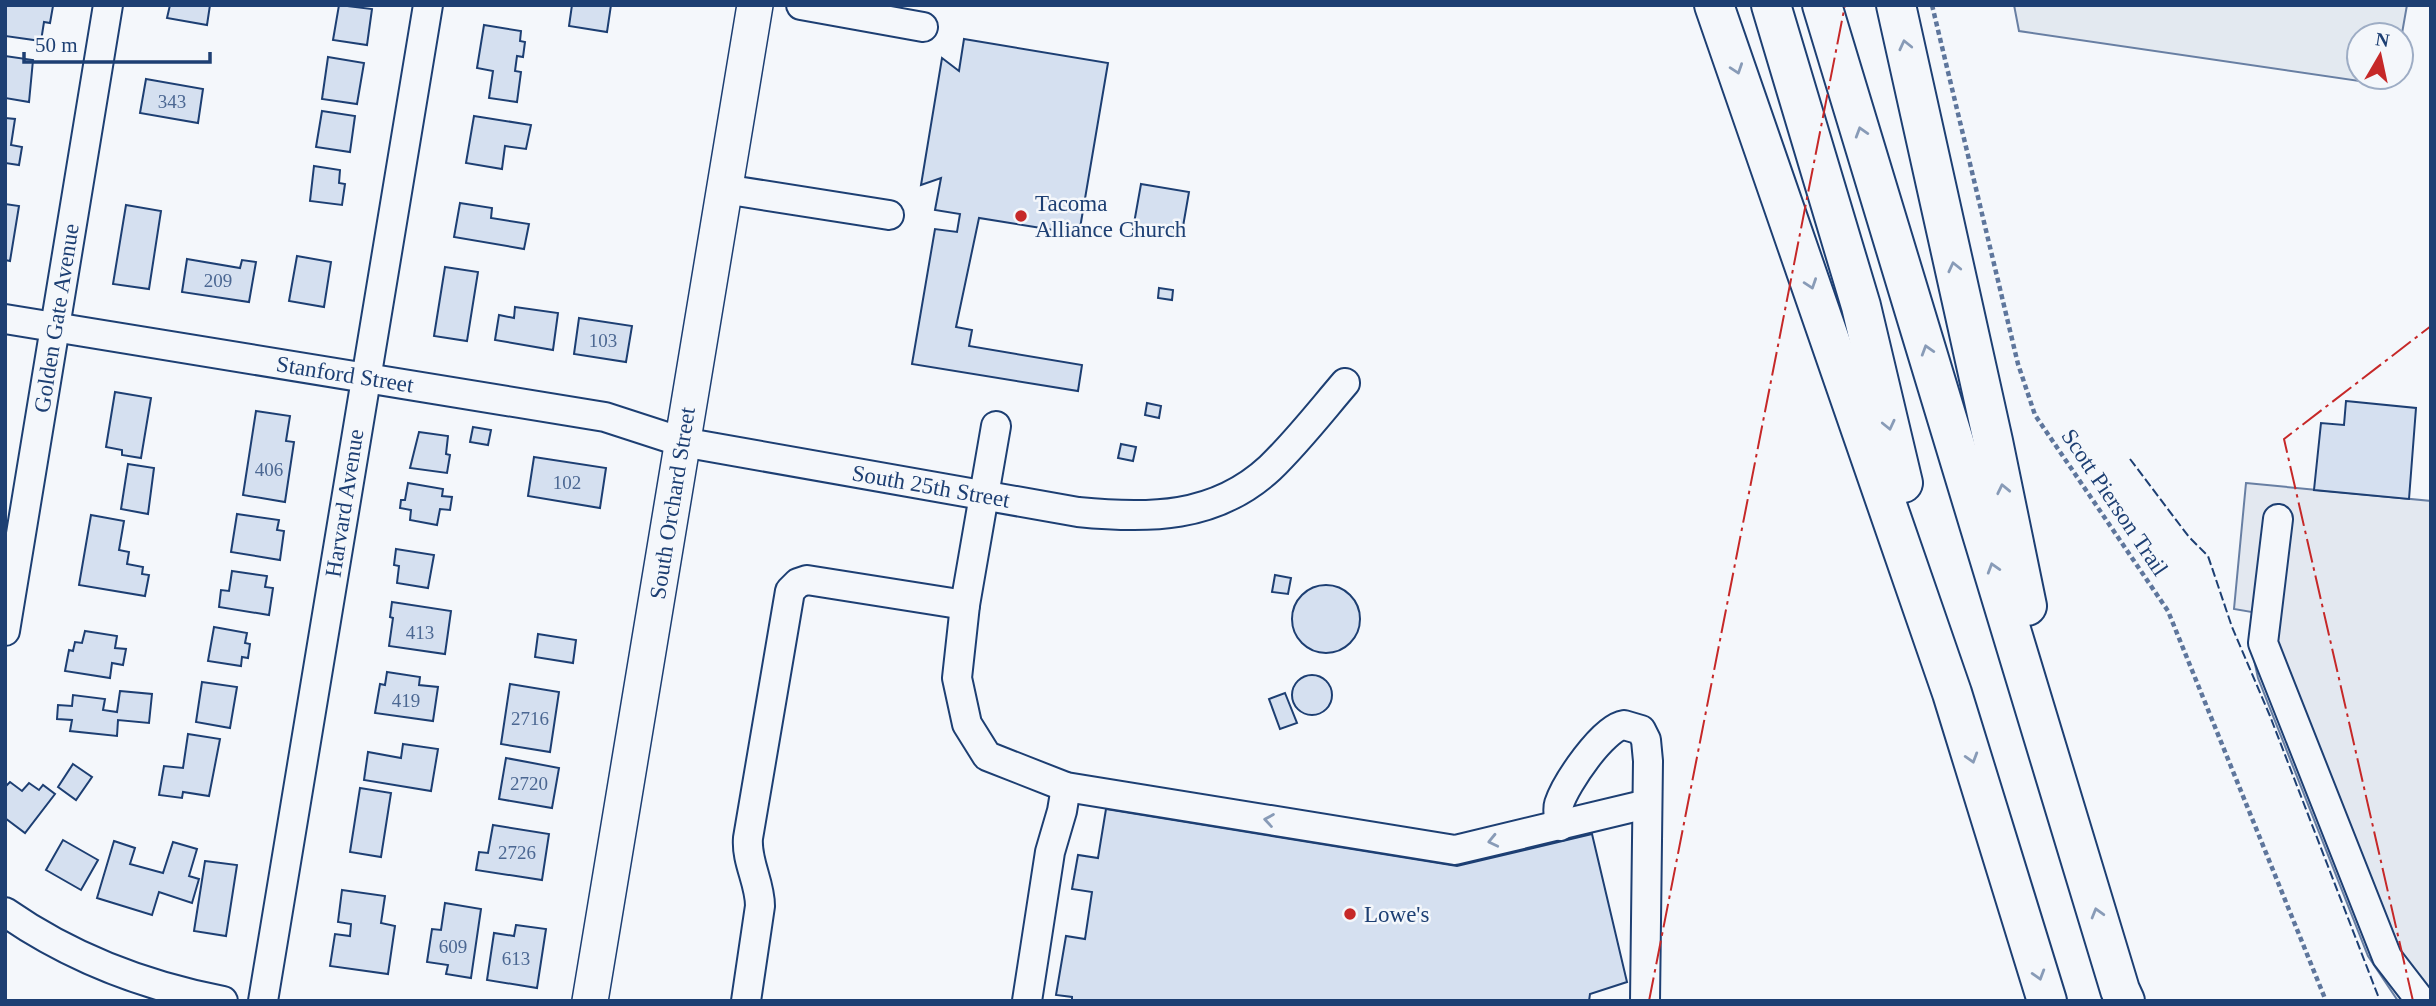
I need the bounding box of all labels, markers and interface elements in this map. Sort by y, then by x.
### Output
scale bar [24,21,210,65]
north arrow [2345,21,2415,91]
text: N [2374,28,2391,51]
text: 50 m [35,33,78,57]
one-way arrow [1898,39,1913,51]
one-way arrow [1729,63,1743,75]
house number: 343 [158,91,186,112]
one-way arrow [1854,127,1869,139]
place label: Tacoma Alliance Church [1035,191,1187,242]
marker: Tacoma Alliance Church [1013,208,1029,224]
street label: Golden Gate Avenue [29,222,84,414]
one-way arrow [1948,261,1963,273]
house number: 209 [204,270,232,291]
one-way arrow [1803,278,1817,290]
house number: 103 [589,330,617,351]
one-way arrow [1920,344,1935,356]
street label: Stanford Street [275,351,416,398]
street label: South Orchard Street [645,405,700,601]
one-way arrow [1881,419,1895,431]
street label: Scott Pierson Trail [2056,424,2173,580]
street label: Harvard Avenue [320,427,369,579]
house number: 406 [255,459,283,480]
street label: South 25th Street [850,460,1012,513]
house number: 102 [553,472,581,493]
one-way arrow [1997,483,2012,495]
one-way arrow [1986,562,2001,574]
house number: 413 [406,622,434,643]
house number: 419 [392,690,420,711]
house number: 2716 [511,708,549,729]
one-way arrow [1964,752,1979,764]
house number: 2720 [510,773,548,794]
one-way arrow [1263,813,1275,828]
one-way arrow [1487,833,1499,847]
house number: 2726 [498,842,536,863]
place label: Lowe's [1364,902,1430,927]
marker: Lowe's [1342,906,1358,922]
one-way arrow [2090,907,2105,919]
house number: 609 [439,936,467,957]
house number: 613 [502,948,530,969]
one-way arrow [2031,969,2045,981]

